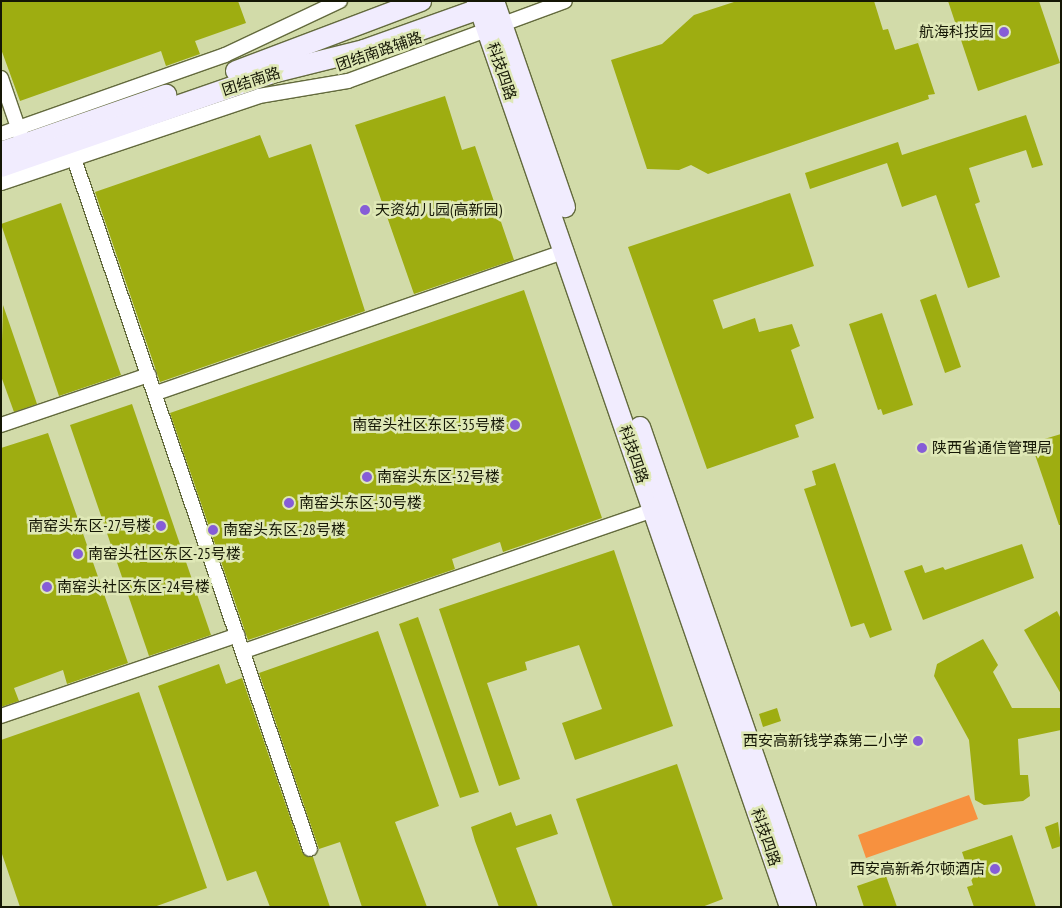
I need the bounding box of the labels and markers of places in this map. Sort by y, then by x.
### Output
place label: 航海科技园 [919,23,994,41]
marker: 航海科技园 [998,26,1010,38]
place label: 天资幼儿园(高新园) [375,201,502,219]
marker: 天资幼儿园(高新园) [359,204,371,216]
place label: 南窑头社区东区-35号楼 [352,416,505,434]
marker: 南窑头社区东区-35号楼 [509,419,521,431]
place label: 陕西省通信管理局 [932,439,1052,457]
marker: 陕西省通信管理局 [916,442,928,454]
place label: 南窑头东区-32号楼 [377,468,500,486]
marker: 南窑头东区-32号楼 [361,471,373,483]
place label: 南窑头东区-30号楼 [299,494,422,512]
marker: 南窑头东区-30号楼 [283,497,295,509]
place label: 南窑头东区-27号楼 [28,517,151,535]
marker: 南窑头东区-27号楼 [155,520,167,532]
place label: 南窑头东区-28号楼 [223,521,346,539]
marker: 南窑头东区-28号楼 [207,524,219,536]
place label: 南窑头社区东区-25号楼 [88,545,241,563]
marker: 南窑头社区东区-25号楼 [72,548,84,560]
place label: 南窑头社区东区-24号楼 [57,578,210,596]
marker: 南窑头社区东区-24号楼 [41,581,53,593]
place label: 西安高新钱学森第二小学 [743,732,908,750]
marker: 西安高新钱学森第二小学 [912,735,924,747]
place label: 西安高新希尔顿酒店 [850,860,985,878]
marker: 西安高新希尔顿酒店 [989,863,1001,875]

